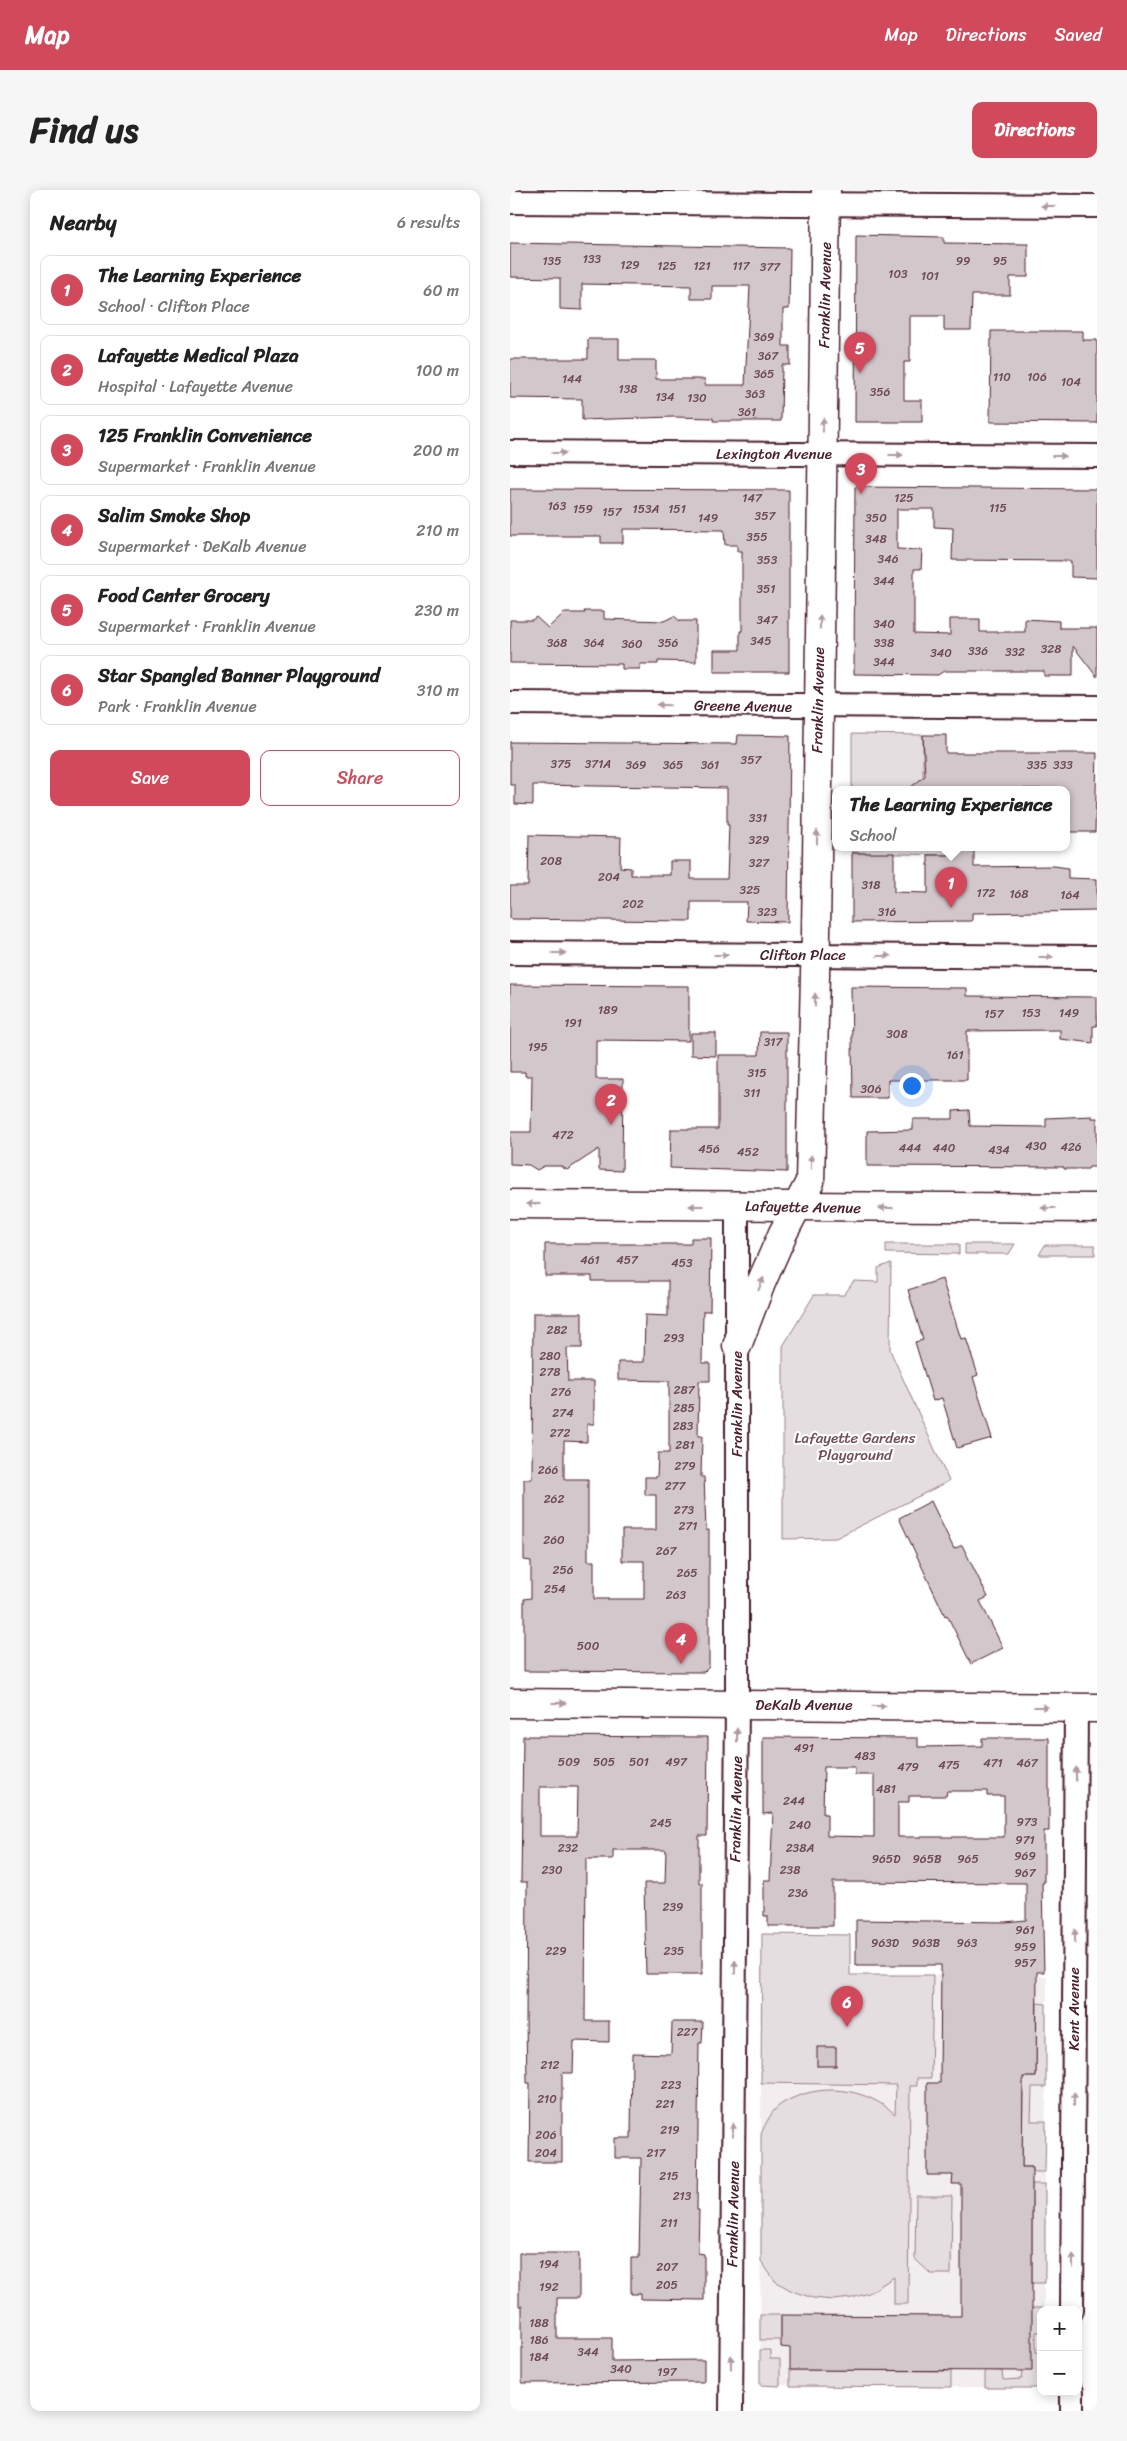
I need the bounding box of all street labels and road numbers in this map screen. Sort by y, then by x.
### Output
street label: Franklin Avenue [811,241,839,348]
street label: Lexington Avenue [716,441,832,467]
street label: Franklin Avenue [804,646,832,753]
street label: Greene Avenue [694,692,792,720]
street label: Clifton Place [760,942,846,968]
street label: Lafayette Avenue [745,1193,862,1221]
street label: Franklin Avenue [724,1351,750,1457]
street label: DeKalb Avenue [755,1692,853,1718]
street label: Franklin Avenue [722,1755,750,1862]
street label: Kent Avenue [1061,1967,1087,2051]
street label: Franklin Avenue [719,2160,747,2267]

